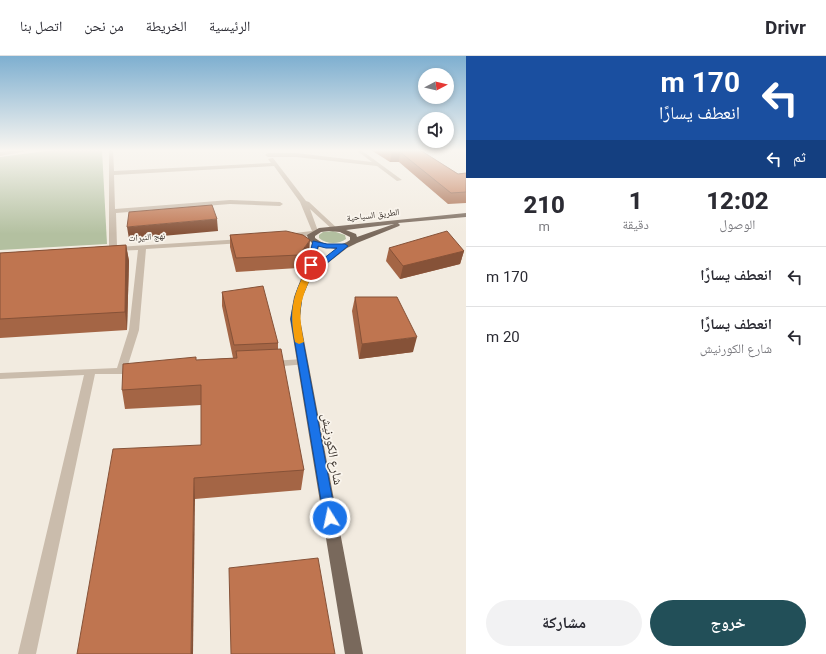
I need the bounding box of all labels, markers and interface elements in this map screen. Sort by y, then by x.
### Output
text: Drivr [765,16,806,39]
text: اتصل بنا [20,18,62,34]
text: من نحن [84,18,124,34]
text: الخريطة [146,18,187,34]
text: الرئيسية [209,18,250,34]
text: 170 m [661,66,740,99]
north arrow [418,68,454,104]
map controls [418,68,454,148]
icon: left [754,72,806,124]
text: انعطف يسارًا [659,102,740,123]
button: sound [418,112,454,148]
icon: left [763,148,785,170]
text: ثم [793,148,806,166]
text: 1 [629,187,643,215]
text: 12:02 [706,187,769,215]
text: 210 [523,191,565,219]
street label: الطريق السياحية [346,207,400,223]
text: دقيقة [622,217,649,232]
text: الوصول [719,217,755,232]
text: m [538,219,550,234]
street label: نهج النيرات [128,231,166,244]
pin [294,248,328,282]
icon: arrive [300,254,322,276]
text: انعطف يسارًا [700,266,772,284]
icon: left [784,266,806,288]
text: 170 m [486,268,528,286]
text: انعطف يسارًا [700,315,772,333]
icon: left [784,326,806,348]
text: 20 m [486,328,520,346]
text: شارع الكورنيش [700,341,772,356]
street label: شارع الكورنيش [317,412,346,486]
position arrow [309,497,351,539]
button: مشاركة [486,600,642,646]
button: خروج [650,600,806,646]

